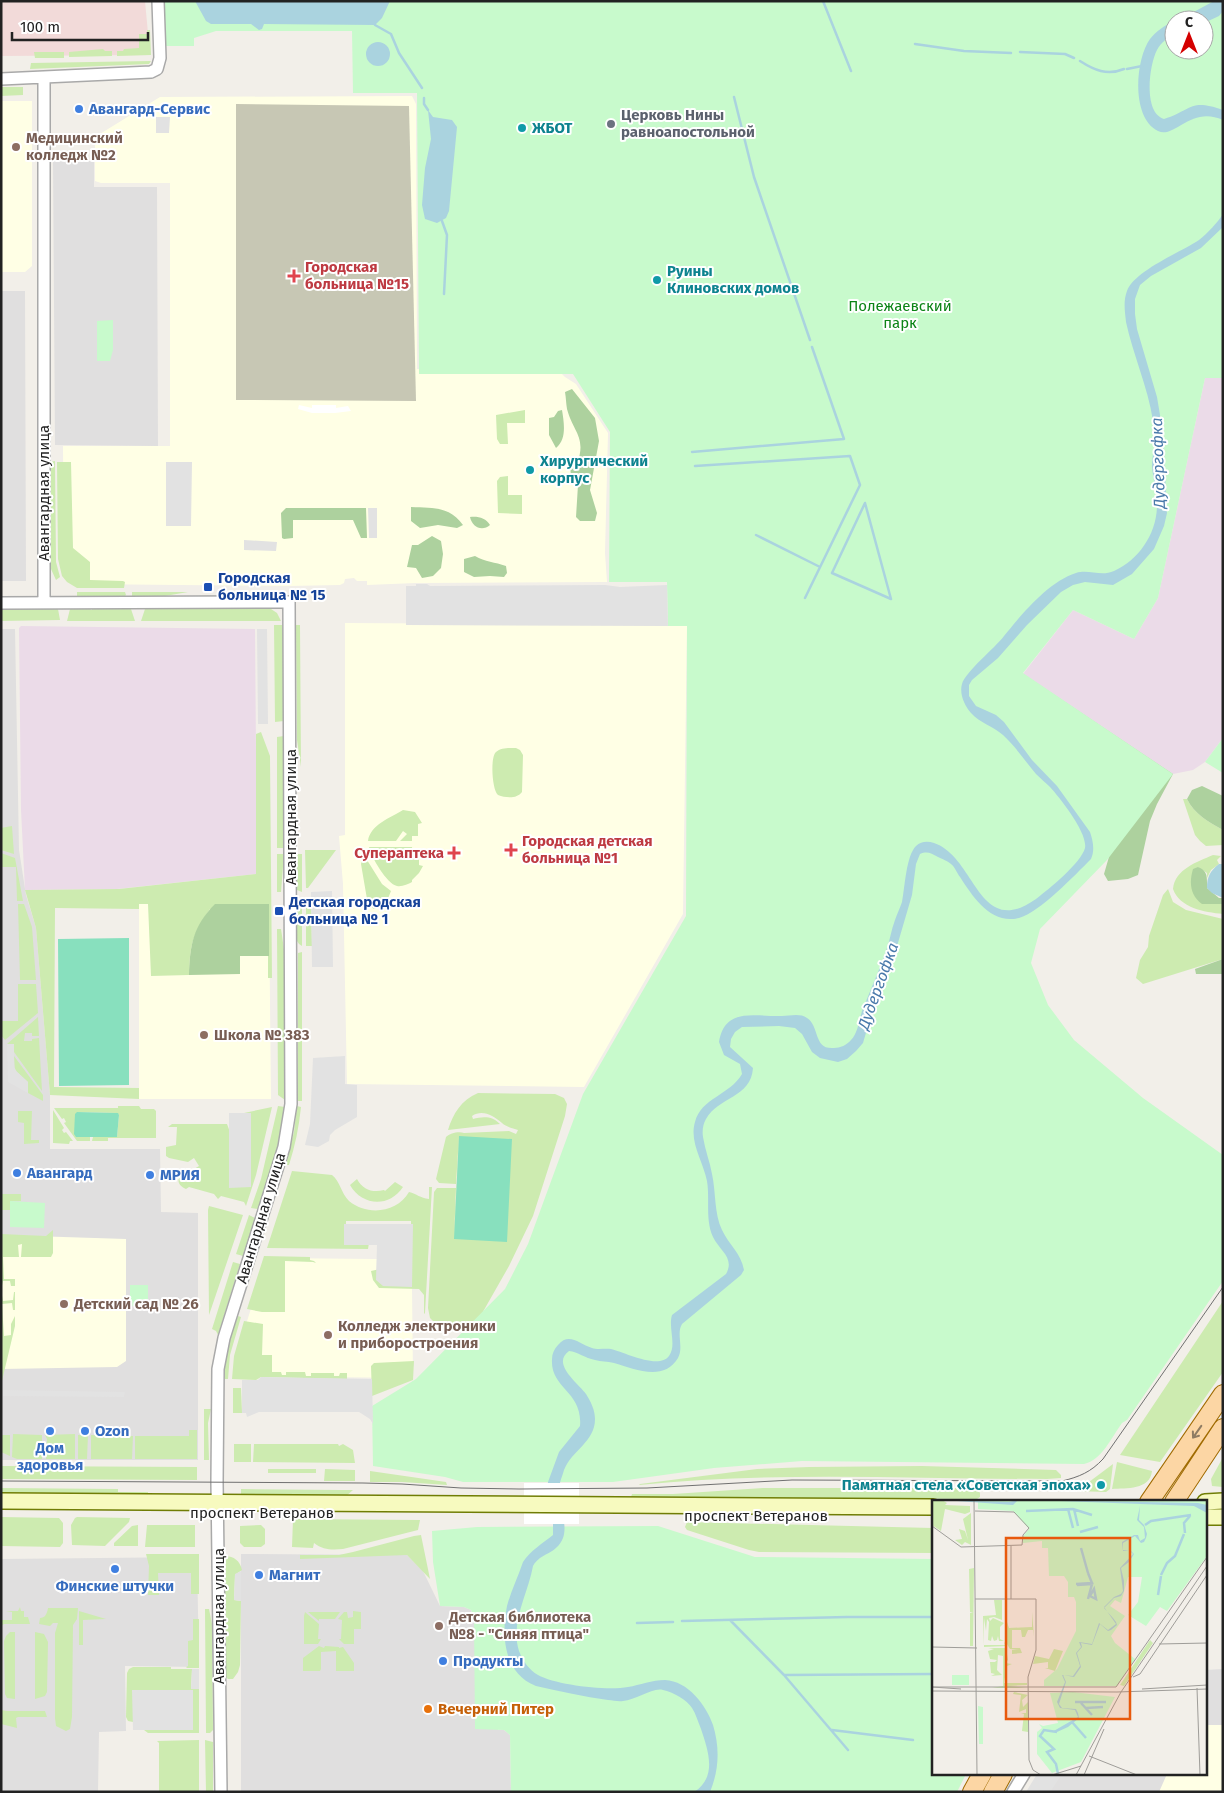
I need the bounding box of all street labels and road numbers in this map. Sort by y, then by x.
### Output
street label: Авангардная улица [35,425,53,561]
street label: Авангардная улица [282,749,300,885]
street label: Авангардная улица [232,1150,290,1286]
street label: проспект Ветеранов [190,1504,334,1522]
street label: проспект Ветеранов [684,1507,828,1525]
street label: Авангардная улица [210,1548,228,1684]

